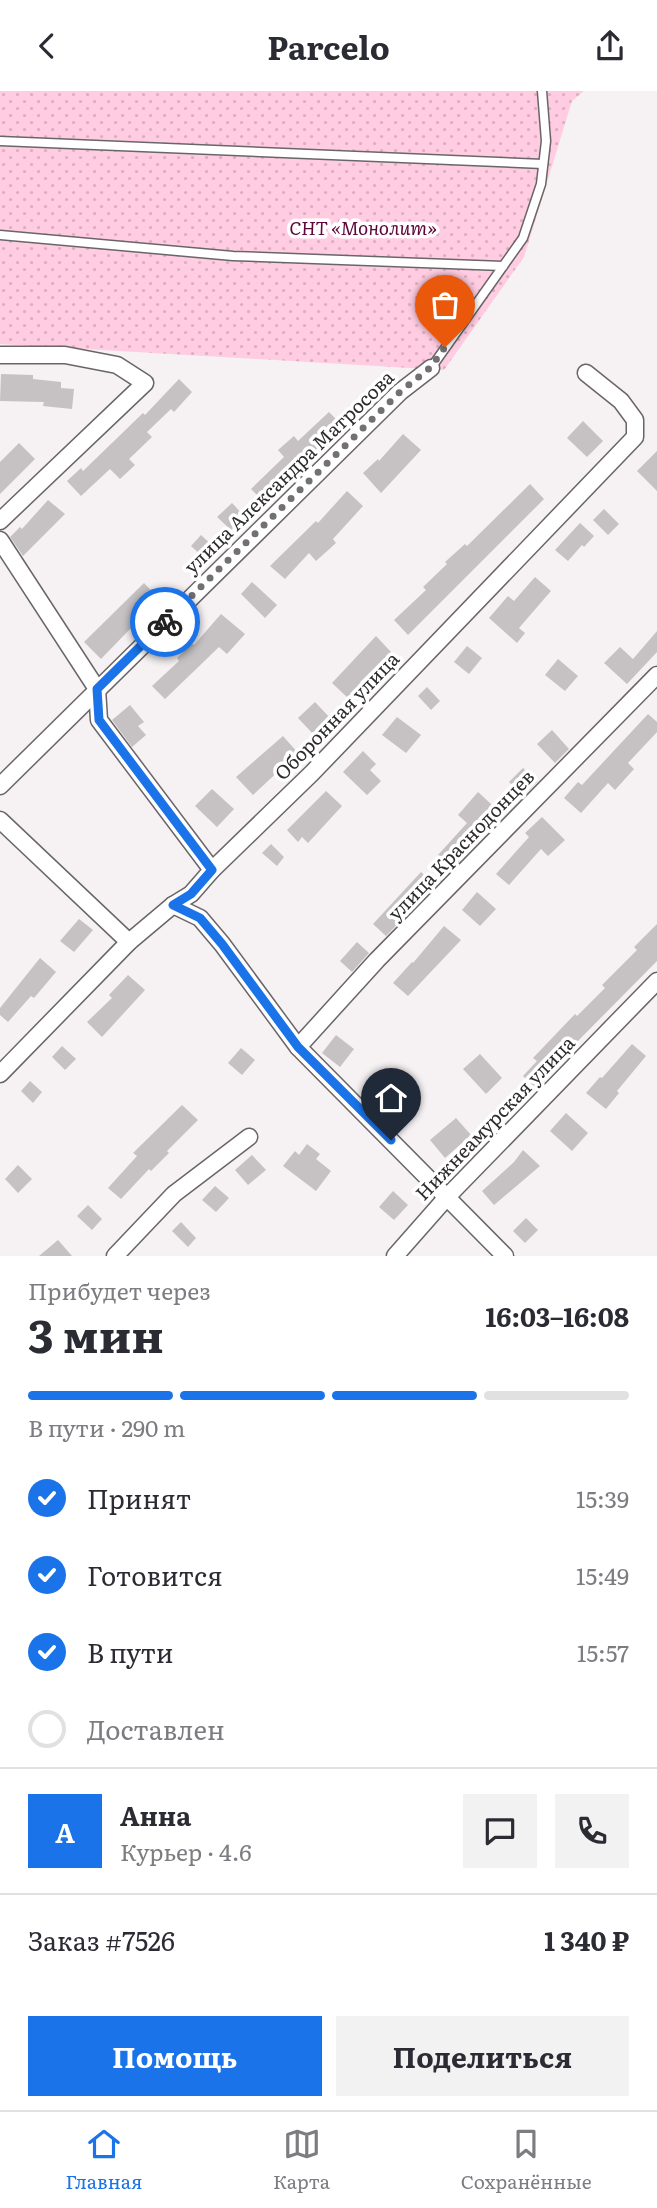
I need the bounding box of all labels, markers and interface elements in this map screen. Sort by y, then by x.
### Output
text: Parcelo [267,22,390,70]
icon: back [28,27,66,65]
icon: share [591,27,629,65]
park label: СНТ «Монолит» [289,213,437,241]
pin [415,275,475,347]
icon: bag [426,286,464,324]
street label: улица Александра Матросова [177,363,400,579]
courier [130,587,200,657]
icon: bike [146,603,184,641]
street label: Оборонная улица [268,644,406,786]
street label: улица Краснодонцев [381,763,540,926]
street label: Нижнеамурская улица [408,1028,581,1206]
pin [361,1068,421,1140]
icon: home [372,1079,410,1117]
text: Прибудет через [28,1273,211,1307]
text: 16:03–16:08 [486,1296,629,1335]
text: 3 мин [28,1299,164,1367]
text: В пути · 290 m [28,1410,185,1444]
text: Принят [87,1478,191,1517]
icon: check [28,1479,66,1517]
text: 15:39 [576,1481,629,1515]
text: Готовится [87,1555,223,1594]
icon: check [28,1556,66,1594]
text: 15:49 [576,1558,629,1592]
text: В пути [87,1632,174,1671]
icon: check [28,1633,66,1671]
text: 15:57 [577,1635,629,1669]
text: Доставлен [87,1709,225,1748]
button: chat [463,1794,537,1868]
button: phone [555,1794,629,1868]
text: Анна [120,1795,191,1834]
text: А [55,1812,75,1851]
text: Курьер · 4.6 [120,1834,252,1868]
text: Заказ #7526 [28,1920,175,1959]
text: 1 340 ₽ [544,1920,629,1959]
button: Помощь [28,2016,322,2096]
button: Поделиться [336,2016,629,2096]
tab: Главная [65,2125,142,2195]
tab: Карта [273,2125,330,2195]
tab: Сохранённые [461,2125,592,2195]

